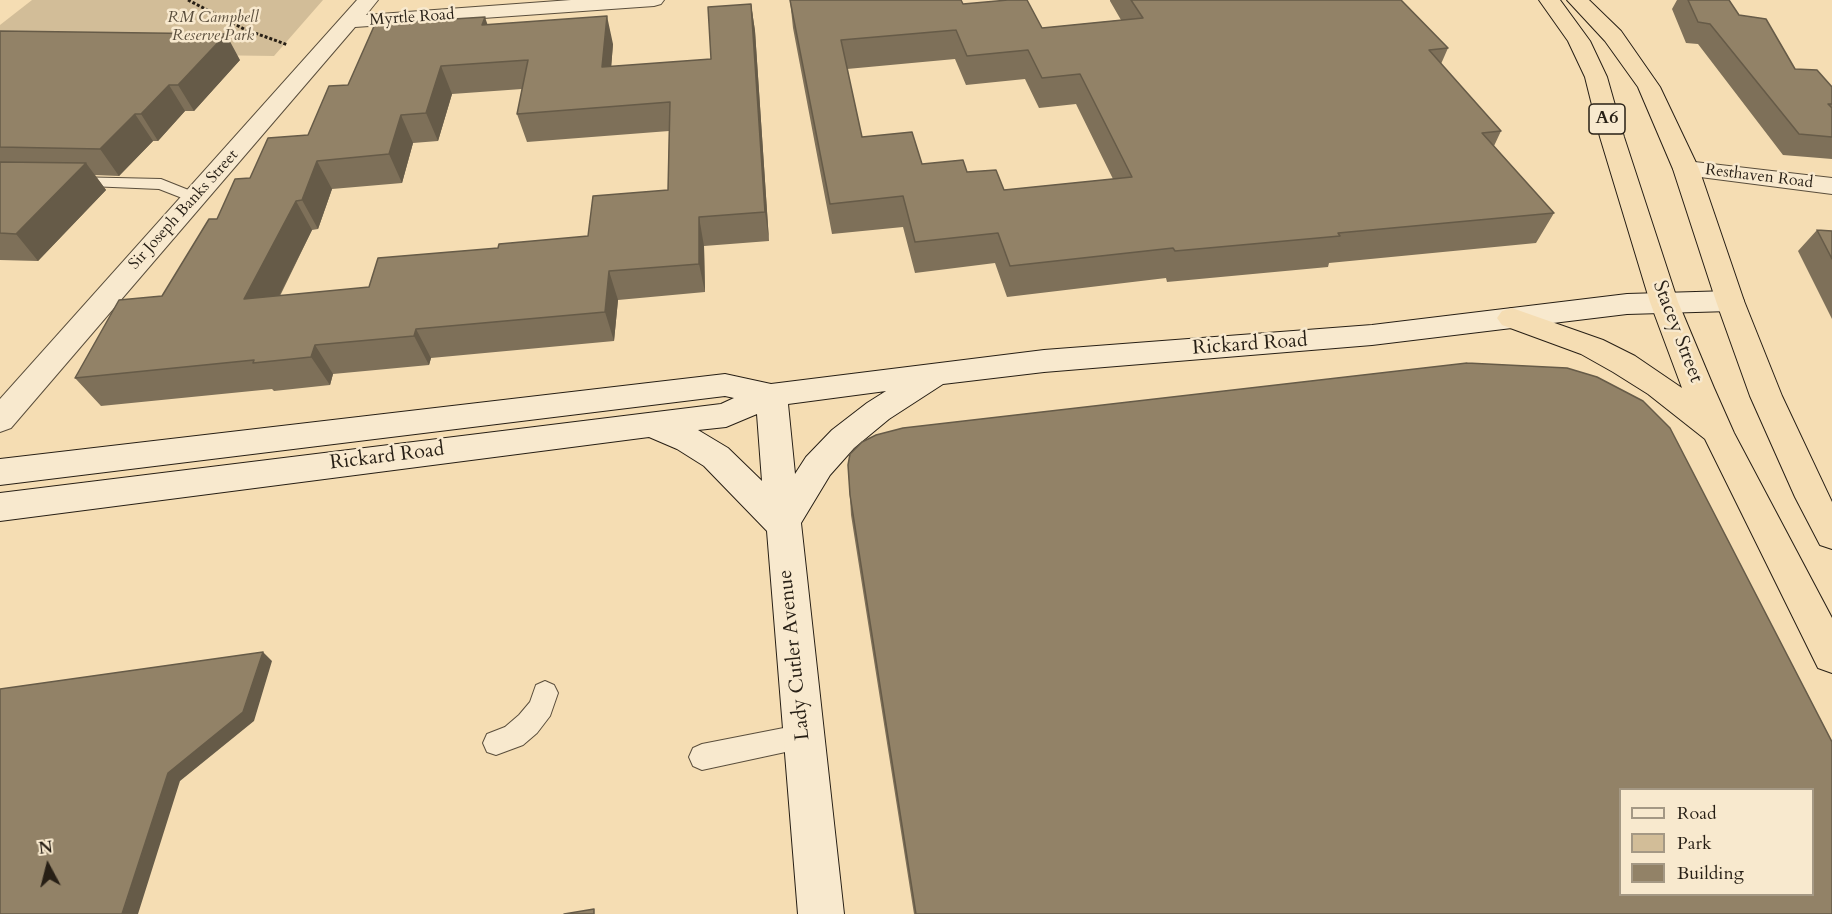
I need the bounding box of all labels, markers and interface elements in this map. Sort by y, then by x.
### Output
street label: Myrtle Road [369,5,455,31]
park label: RM Campbell Reserve Park [167,8,259,46]
road number: A6 [1589,104,1625,134]
street label: Sir Joseph Banks Street [125,146,243,274]
street label: Resthaven Road [1704,161,1814,193]
street label: Stacey Street [1647,278,1707,386]
street label: Rickard Road [1192,329,1308,361]
street label: Rickard Road [328,438,446,476]
street label: Lady Cutler Avenue [774,568,816,742]
legend [1619,788,1814,896]
text: Road [1677,801,1717,826]
text: Park [1677,831,1712,856]
north arrow [18,836,78,896]
text: N [38,836,54,860]
text: Building [1677,861,1744,886]

